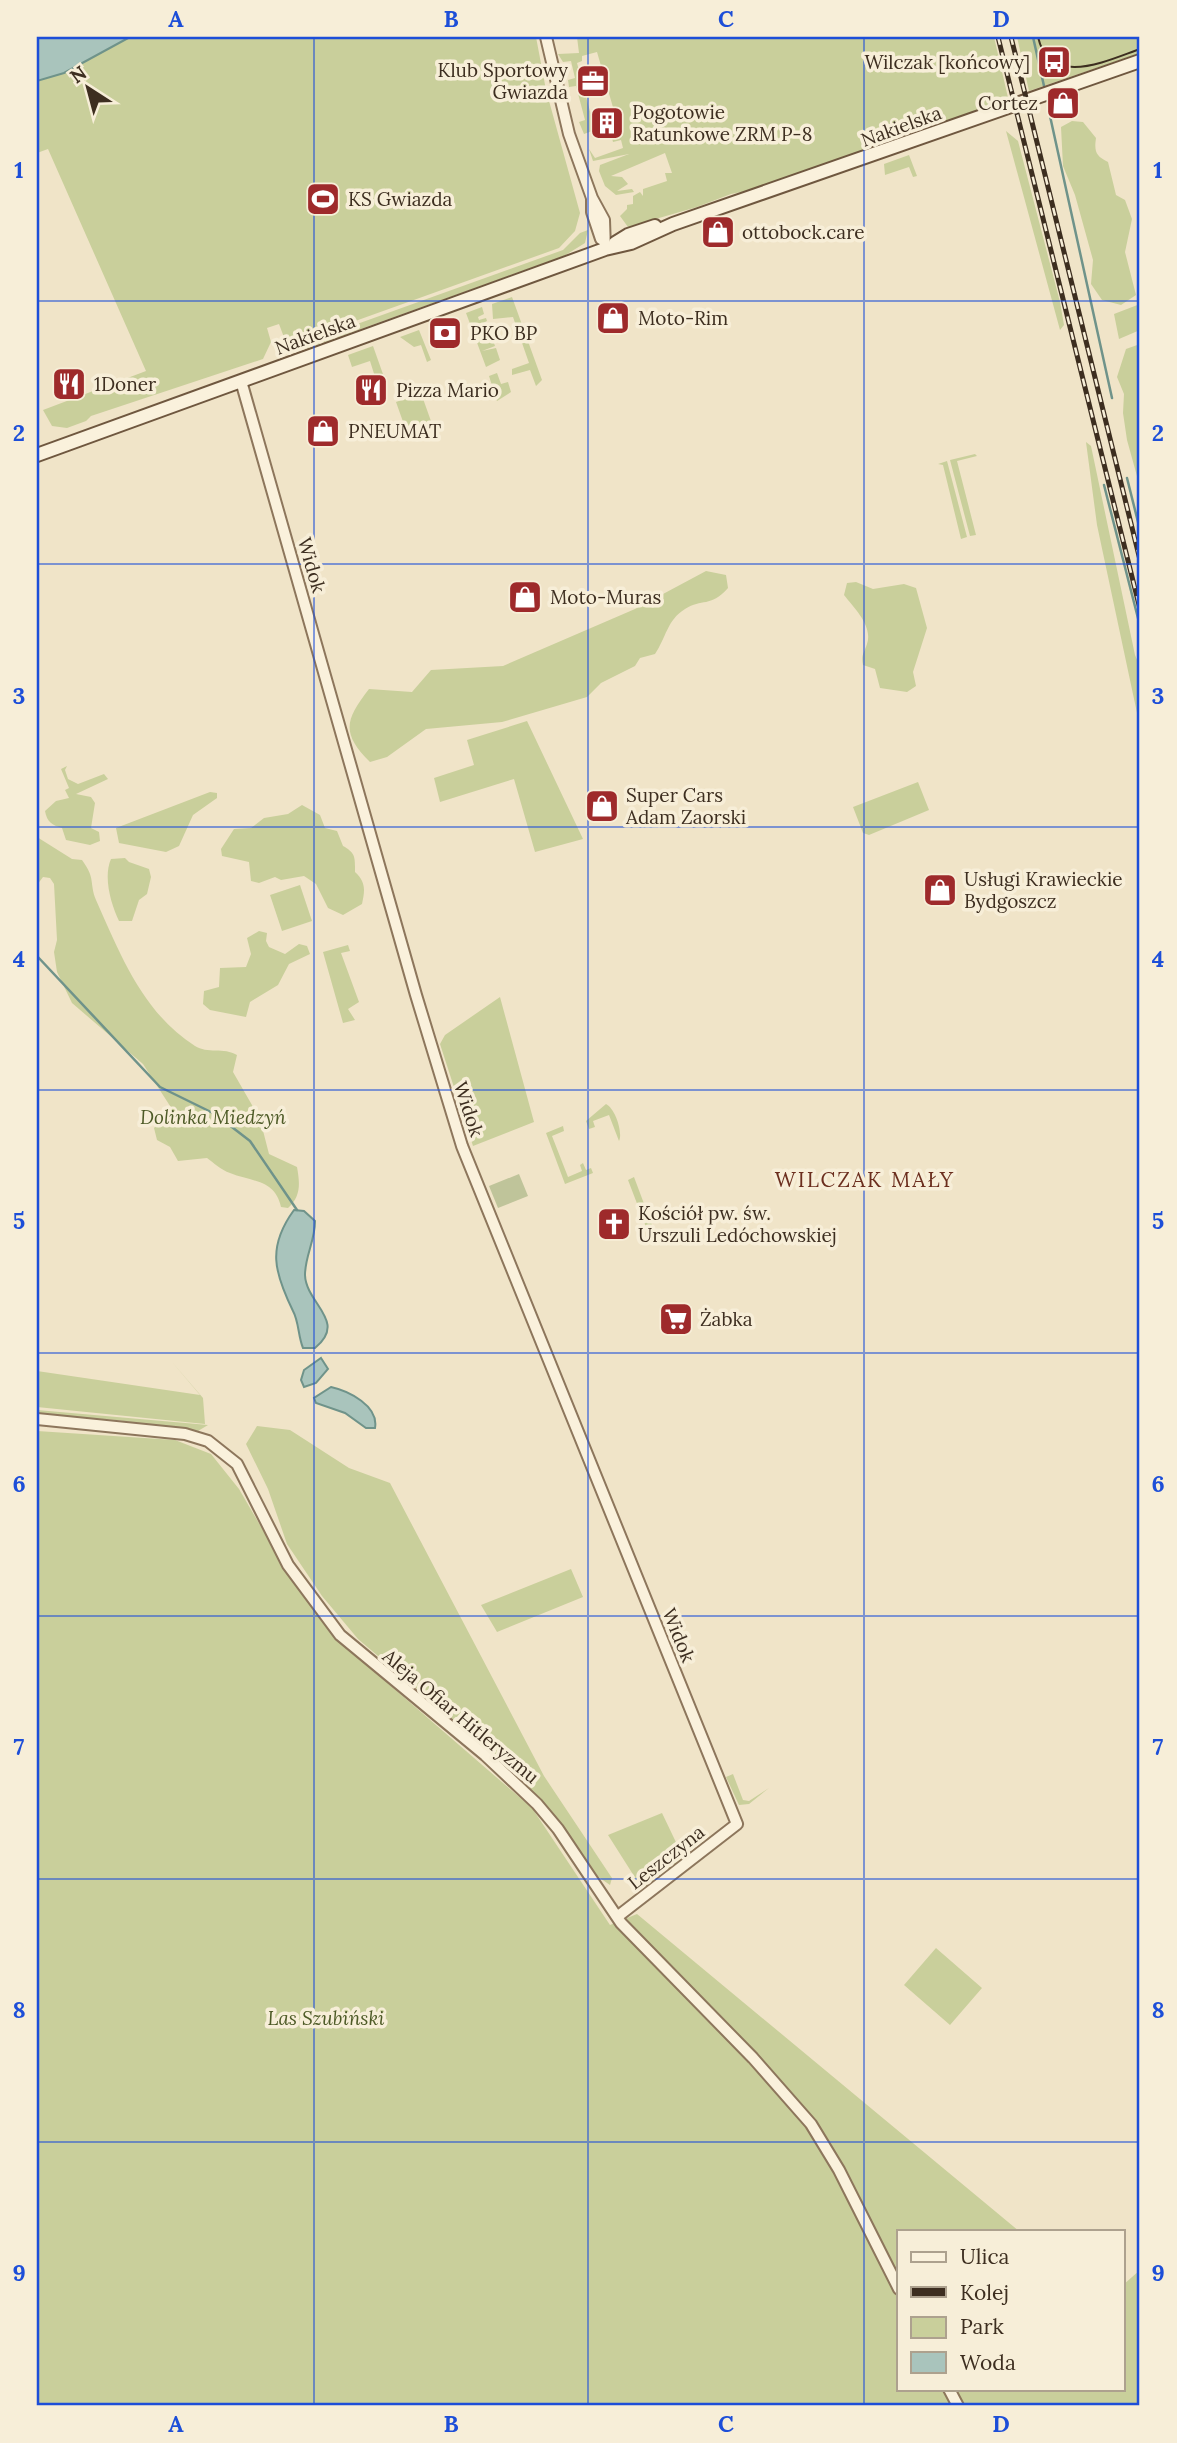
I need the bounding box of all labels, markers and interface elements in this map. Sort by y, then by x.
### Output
text: A [168,4,184,33]
text: B [443,4,459,33]
text: C [718,4,734,33]
text: D [992,4,1010,33]
bus stop icon: Wilczak [końcowy] [1035,43,1073,81]
place label: Wilczak [końcowy] [864,50,1030,74]
north arrow [52,52,122,122]
place label: Klub Sportowy Gwiazda [437,58,568,104]
text: N [65,60,91,88]
office icon: Klub Sportowy Gwiazda [574,62,612,100]
shop icon: Cortez [1044,84,1082,122]
place label: Cortez [978,91,1038,115]
place label: Pogotowie Ratunkowe ZRM P-8 [632,100,812,146]
street label: Nakielska [857,100,945,152]
building icon: Pogotowie Ratunkowe ZRM P-8 [588,104,626,142]
text: 1 [14,155,24,184]
text: 1 [1153,155,1163,184]
sports icon: KS Gwiazda [304,180,342,218]
place label: KS Gwiazda [348,187,453,211]
shop icon: ottobock.care [699,213,737,251]
place label: ottobock.care [742,220,865,244]
shop icon: Moto-Rim [594,299,632,337]
place label: Moto-Rim [638,306,728,330]
street label: Nakielska [271,308,359,360]
bank icon: PKO BP [426,314,464,352]
place label: PKO BP [470,321,538,345]
restaurant icon: 1Doner [50,365,88,403]
restaurant icon: Pizza Mario [352,371,390,409]
place label: 1Doner [94,372,157,396]
place label: Pizza Mario [396,378,499,402]
shop icon: PNEUMAT [304,412,342,450]
text: 2 [13,418,25,447]
text: 2 [1152,418,1164,447]
place label: PNEUMAT [348,419,441,443]
street label: Widok [293,534,332,596]
shop icon: Moto-Muras [506,578,544,616]
place label: Moto-Muras [550,585,662,609]
text: 3 [13,681,25,710]
text: 3 [1152,681,1164,710]
place label: Super Cars Adam Zaorski [625,783,746,829]
shop icon: Super Cars Adam Zaorski [583,787,621,825]
place label: Usługi Krawieckie Bydgoszcz [964,867,1123,913]
shop icon: Usługi Krawieckie Bydgoszcz [921,871,959,909]
text: 4 [13,944,25,973]
text: 4 [1152,944,1164,973]
street label: Widok [449,1078,489,1140]
park label: Dolinka Miedzyń [140,1105,286,1129]
district label: WILCZAK MAŁY [775,1166,955,1193]
place label: Kościół pw. św. Urszuli Ledóchowskiej [638,1201,837,1247]
church icon: Kościół pw. św. Urszuli Ledóchowskiej [595,1205,633,1243]
text: 5 [13,1206,25,1235]
text: 5 [1152,1206,1164,1235]
supermarket icon: Żabka [657,1300,695,1338]
place label: Żabka [700,1307,753,1331]
text: 6 [12,1469,26,1498]
text: 6 [1151,1469,1165,1498]
street label: Widok [657,1604,701,1666]
street label: Aleja Ofiar Hitleryzmu [377,1643,544,1788]
text: 7 [14,1732,25,1761]
text: 7 [1153,1732,1164,1761]
street label: Leszczyna [623,1819,709,1894]
text: 8 [12,1995,26,2024]
text: 8 [1151,1995,1165,2024]
park label: Las Szubiński [267,2006,385,2030]
legend [897,2230,1124,2390]
text: Ulica [960,2243,1010,2270]
text: 9 [12,2258,26,2287]
text: 9 [1151,2258,1165,2287]
text: Kolej [960,2279,1009,2306]
text: Park [960,2313,1004,2340]
text: Woda [960,2349,1016,2376]
text: A [168,2409,184,2438]
text: B [443,2409,459,2438]
text: C [718,2409,734,2438]
text: D [992,2409,1010,2438]

